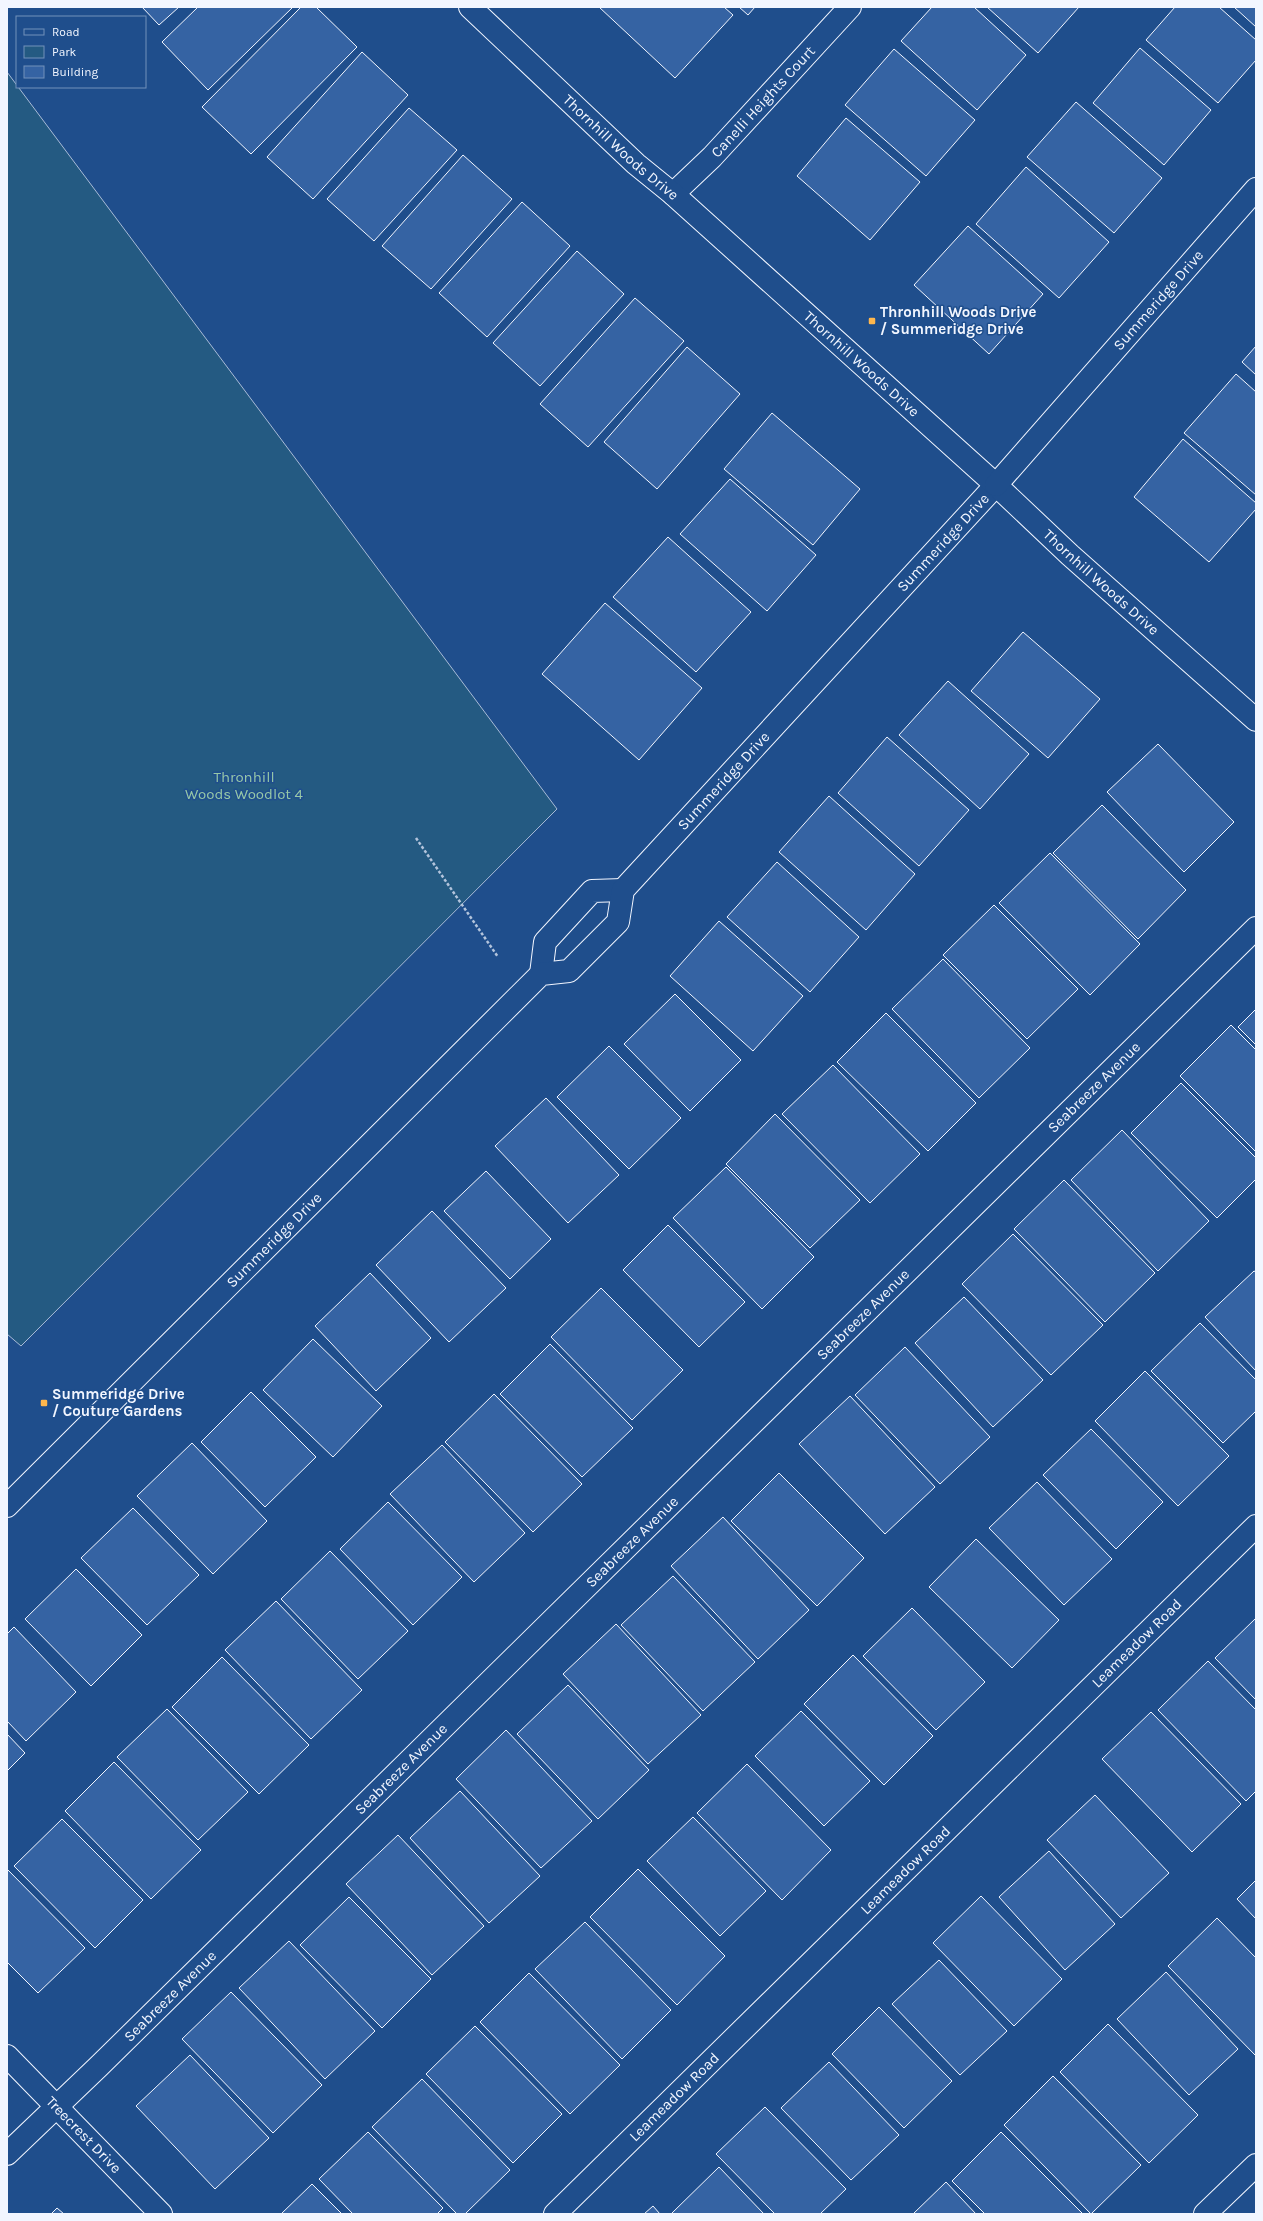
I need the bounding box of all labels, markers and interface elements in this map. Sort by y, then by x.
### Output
legend [16,16,146,88]
text: Road [52,25,80,39]
street label: Canelli Heights Court [707,42,819,161]
text: Park [52,45,77,59]
text: Building [52,65,99,79]
street label: Thornhill Woods Drive [559,91,682,204]
street label: Summeridge Drive [1109,246,1207,354]
place label: Thronhill Woods Drive / Summeridge Drive [880,303,1037,338]
street label: Thornhill Woods Drive [800,307,923,421]
marker: Thronhill Woods Drive / Summeridge Drive [867,316,877,326]
street label: Summeridge Drive [893,490,993,596]
street label: Thornhill Woods Drive [1039,525,1163,639]
street label: Summeridge Drive [674,728,773,834]
park label: Thronhill Woods Woodlot 4 [185,768,304,803]
street label: Seabreeze Avenue [1044,1038,1144,1137]
street label: Summeridge Drive [223,1189,326,1291]
street label: Seabreeze Avenue [813,1265,913,1364]
place label: Summeridge Drive / Couture Gardens [52,1385,185,1420]
marker: Summeridge Drive / Couture Gardens [39,1398,49,1408]
street label: Seabreeze Avenue [582,1492,682,1591]
street label: Leameadow Road [1088,1595,1185,1691]
street label: Seabreeze Avenue [351,1720,451,1818]
street label: Leameadow Road [857,1822,954,1918]
street label: Seabreeze Avenue [120,1947,220,2045]
street label: Leameadow Road [625,2049,723,2145]
street label: Treecrest Drive [42,2093,125,2177]

